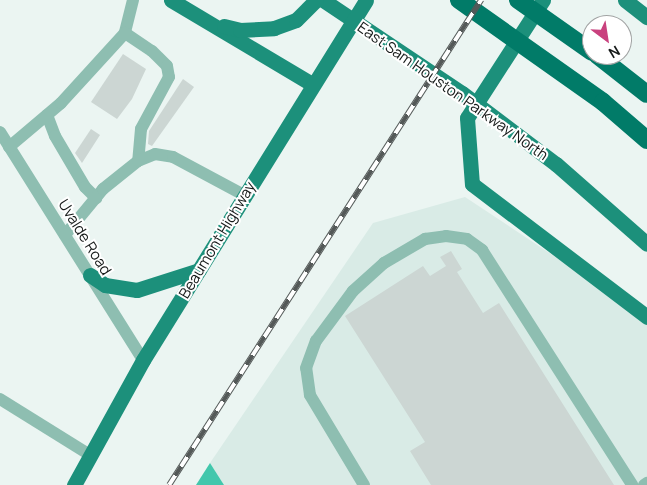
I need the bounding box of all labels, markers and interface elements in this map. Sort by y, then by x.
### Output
north arrow [582,15,632,65]
street label: East Sam Houston Parkway North [354,18,552,164]
text: N [605,42,624,63]
street label: Beaumont Highway [175,178,259,302]
street label: Uvalde Road [55,196,115,278]

